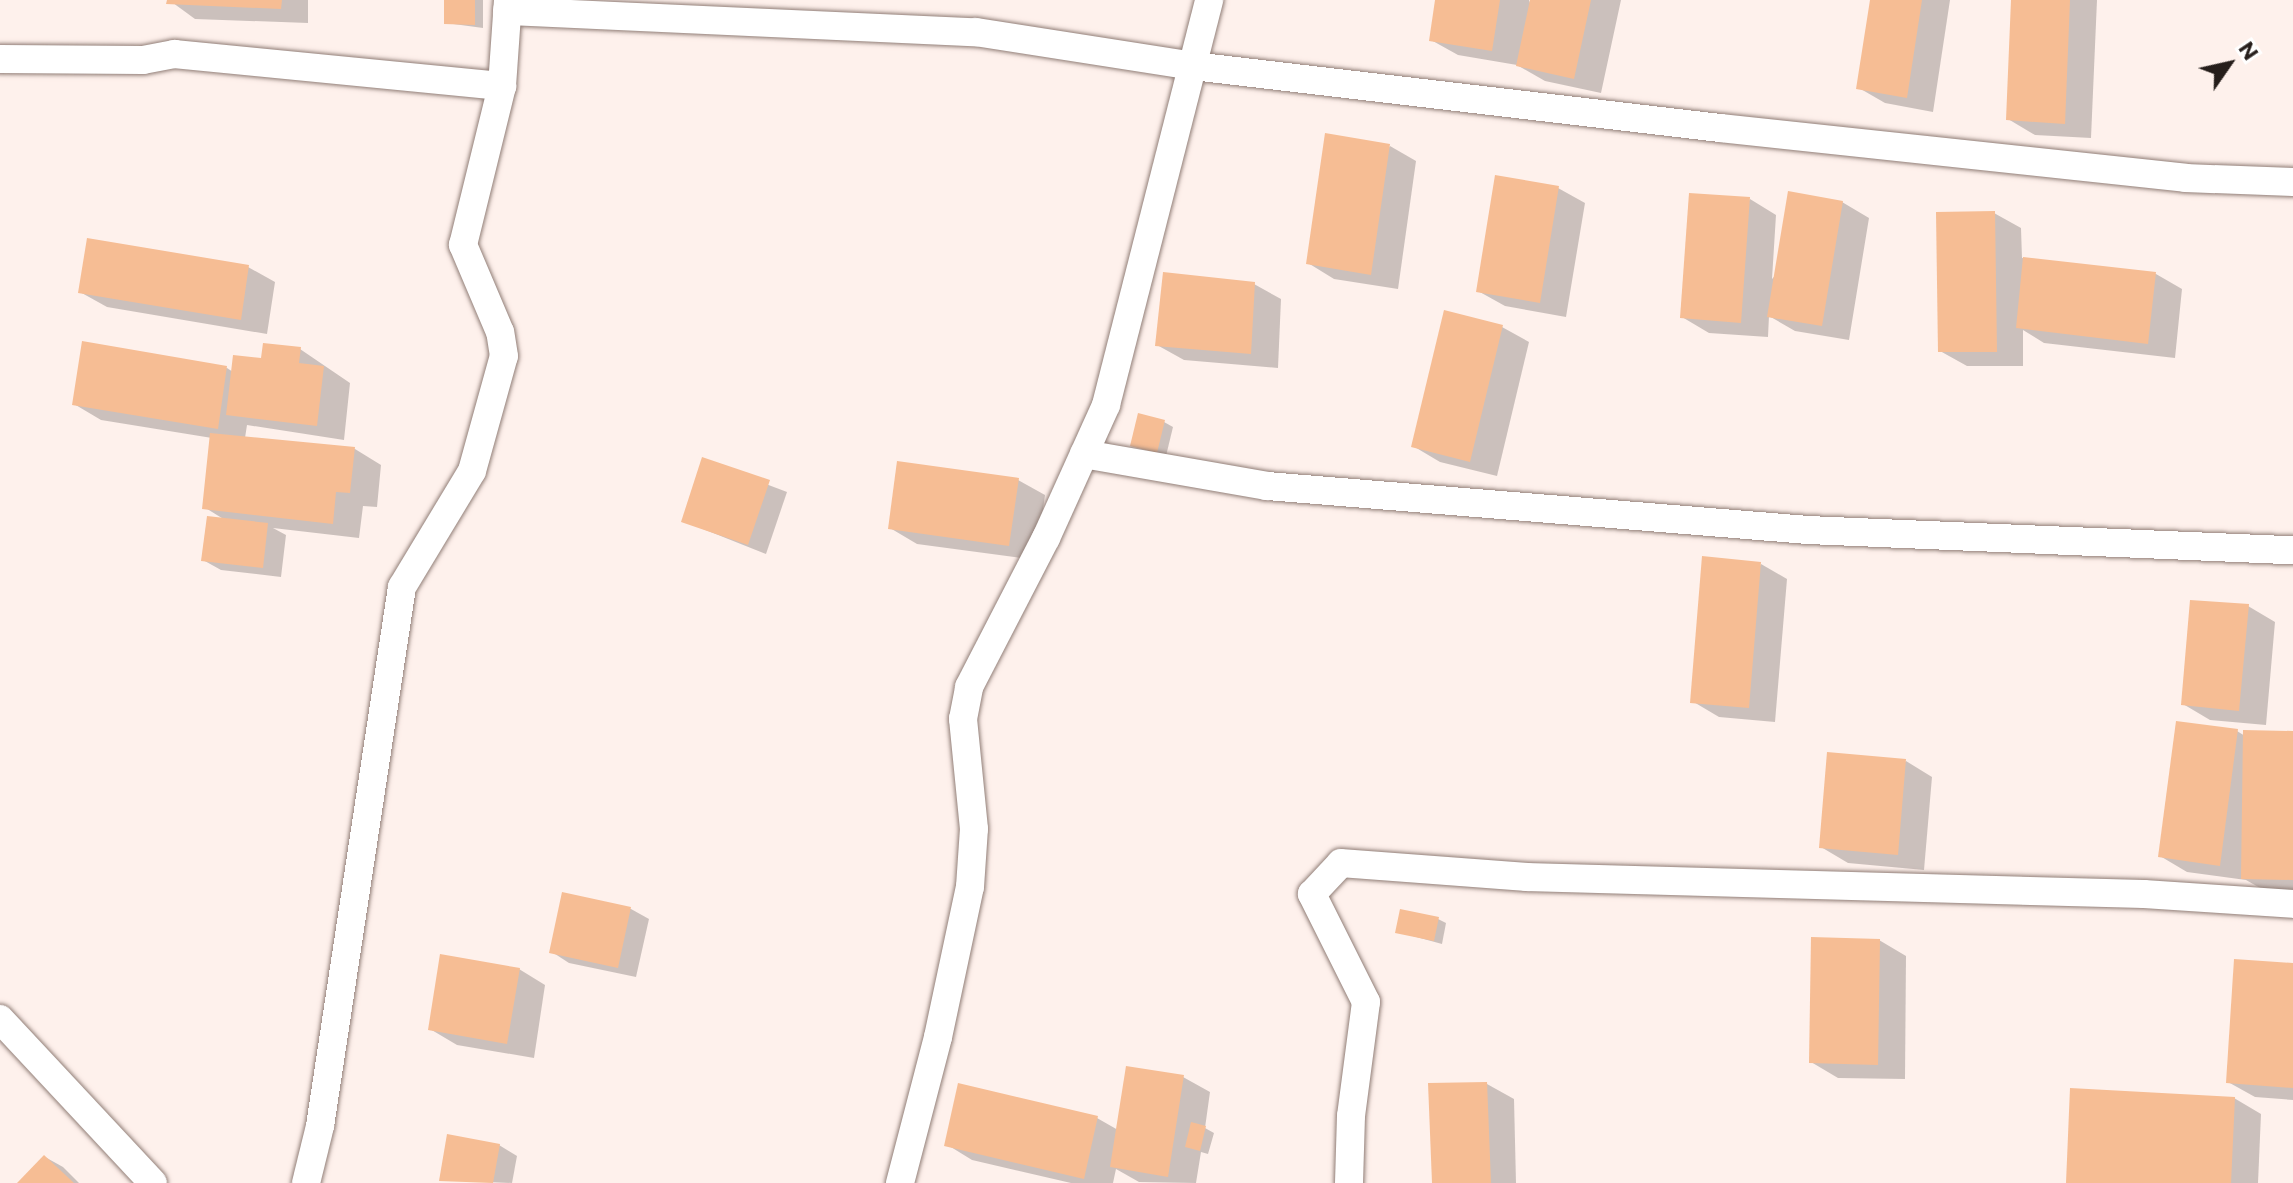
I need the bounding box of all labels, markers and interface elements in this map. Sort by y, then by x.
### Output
north arrow [2189,24,2269,104]
text: N [2234,36,2265,65]

